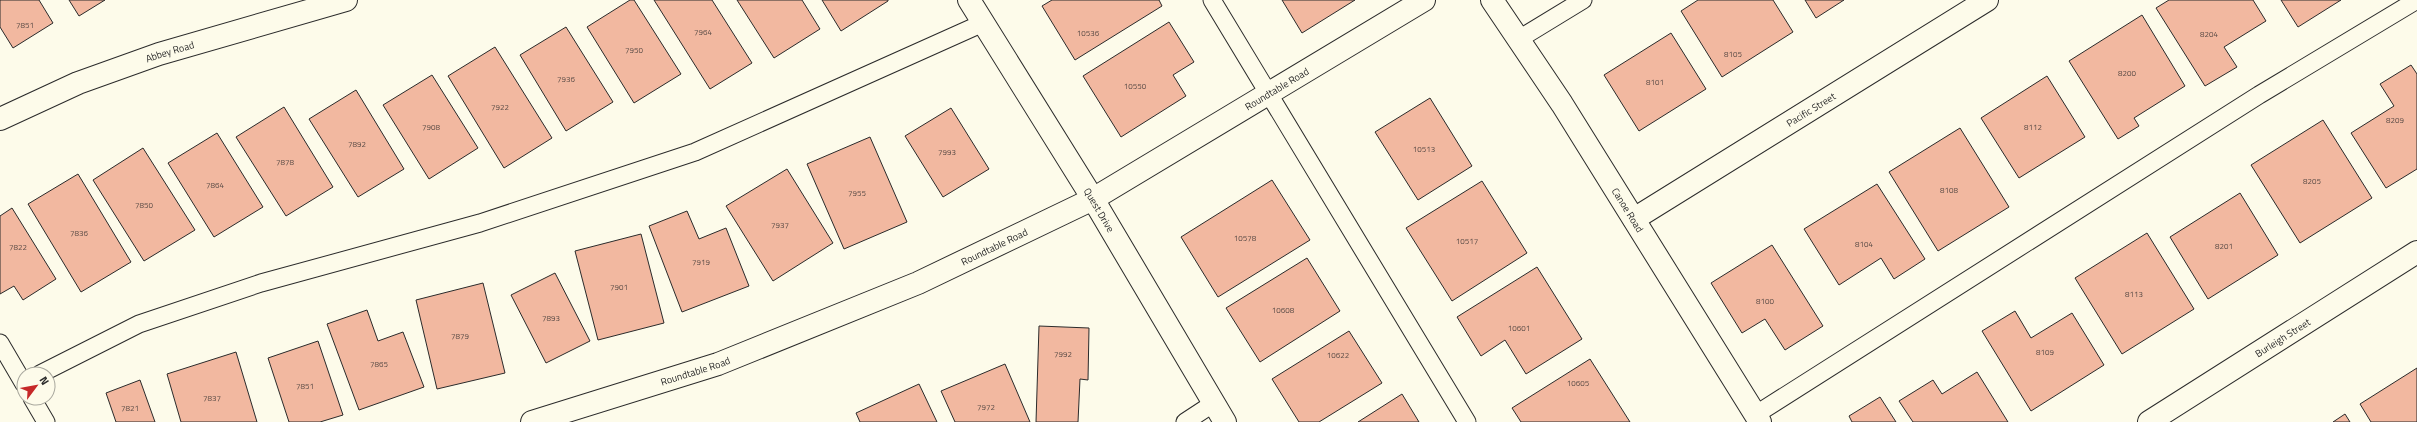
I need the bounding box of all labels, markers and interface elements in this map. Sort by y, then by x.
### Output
house number: 7851 [16,19,34,31]
house number: 7964 [694,26,712,38]
house number: 10536 [1077,27,1100,39]
house number: 8204 [2200,28,2218,40]
street label: Abbey Road [143,37,196,66]
house number: 7950 [625,44,643,56]
house number: 8105 [1724,48,1742,60]
street label: Roundtable Road [1242,64,1312,114]
house number: 8200 [2118,67,2136,79]
house number: 7936 [557,73,575,85]
house number: 8101 [1646,76,1664,88]
house number: 10550 [1124,80,1147,92]
street label: Pacific Street [1784,89,1839,131]
house number: 7922 [491,101,509,113]
house number: 8209 [2386,114,2404,126]
house number: 7908 [422,121,440,133]
house number: 8112 [2024,121,2042,133]
house number: 7892 [348,138,366,150]
house number: 10513 [1413,143,1435,155]
house number: 7993 [938,146,956,158]
house number: 7878 [276,156,294,168]
house number: 8205 [2303,175,2321,187]
house number: 7864 [206,179,224,191]
house number: 8108 [1940,184,1958,196]
street label: Quest Drive [1080,185,1118,235]
street label: Canoe Road [1608,185,1647,235]
house number: 7955 [848,187,866,199]
house number: 7850 [135,199,153,211]
house number: 7937 [771,219,789,231]
street label: Roundtable Road [958,225,1030,269]
house number: 7836 [70,227,88,239]
house number: 10578 [1234,232,1257,244]
house number: 10517 [1456,235,1478,247]
house number: 8104 [1855,238,1873,250]
house number: 8201 [2215,240,2233,252]
house number: 7822 [9,241,27,253]
house number: 7919 [692,256,710,268]
house number: 7901 [610,281,628,293]
house number: 8113 [2125,288,2143,300]
house number: 8100 [1756,295,1774,307]
house number: 10608 [1272,304,1295,316]
house number: 7893 [542,312,560,324]
street label: Burleigh Street [2252,314,2314,361]
house number: 10601 [1508,322,1530,334]
house number: 7879 [451,330,469,342]
house number: 8109 [2036,346,2054,358]
house number: 7992 [1054,348,1072,360]
house number: 10622 [1327,349,1349,361]
street label: Roundtable Road [659,353,732,390]
house number: 7865 [370,358,388,370]
north arrow [16,366,56,406]
text: N [36,373,53,388]
house number: 10605 [1567,377,1590,389]
house number: 7851 [296,380,314,392]
house number: 7837 [203,392,221,404]
house number: 7972 [977,401,995,413]
house number: 7821 [121,402,139,414]

